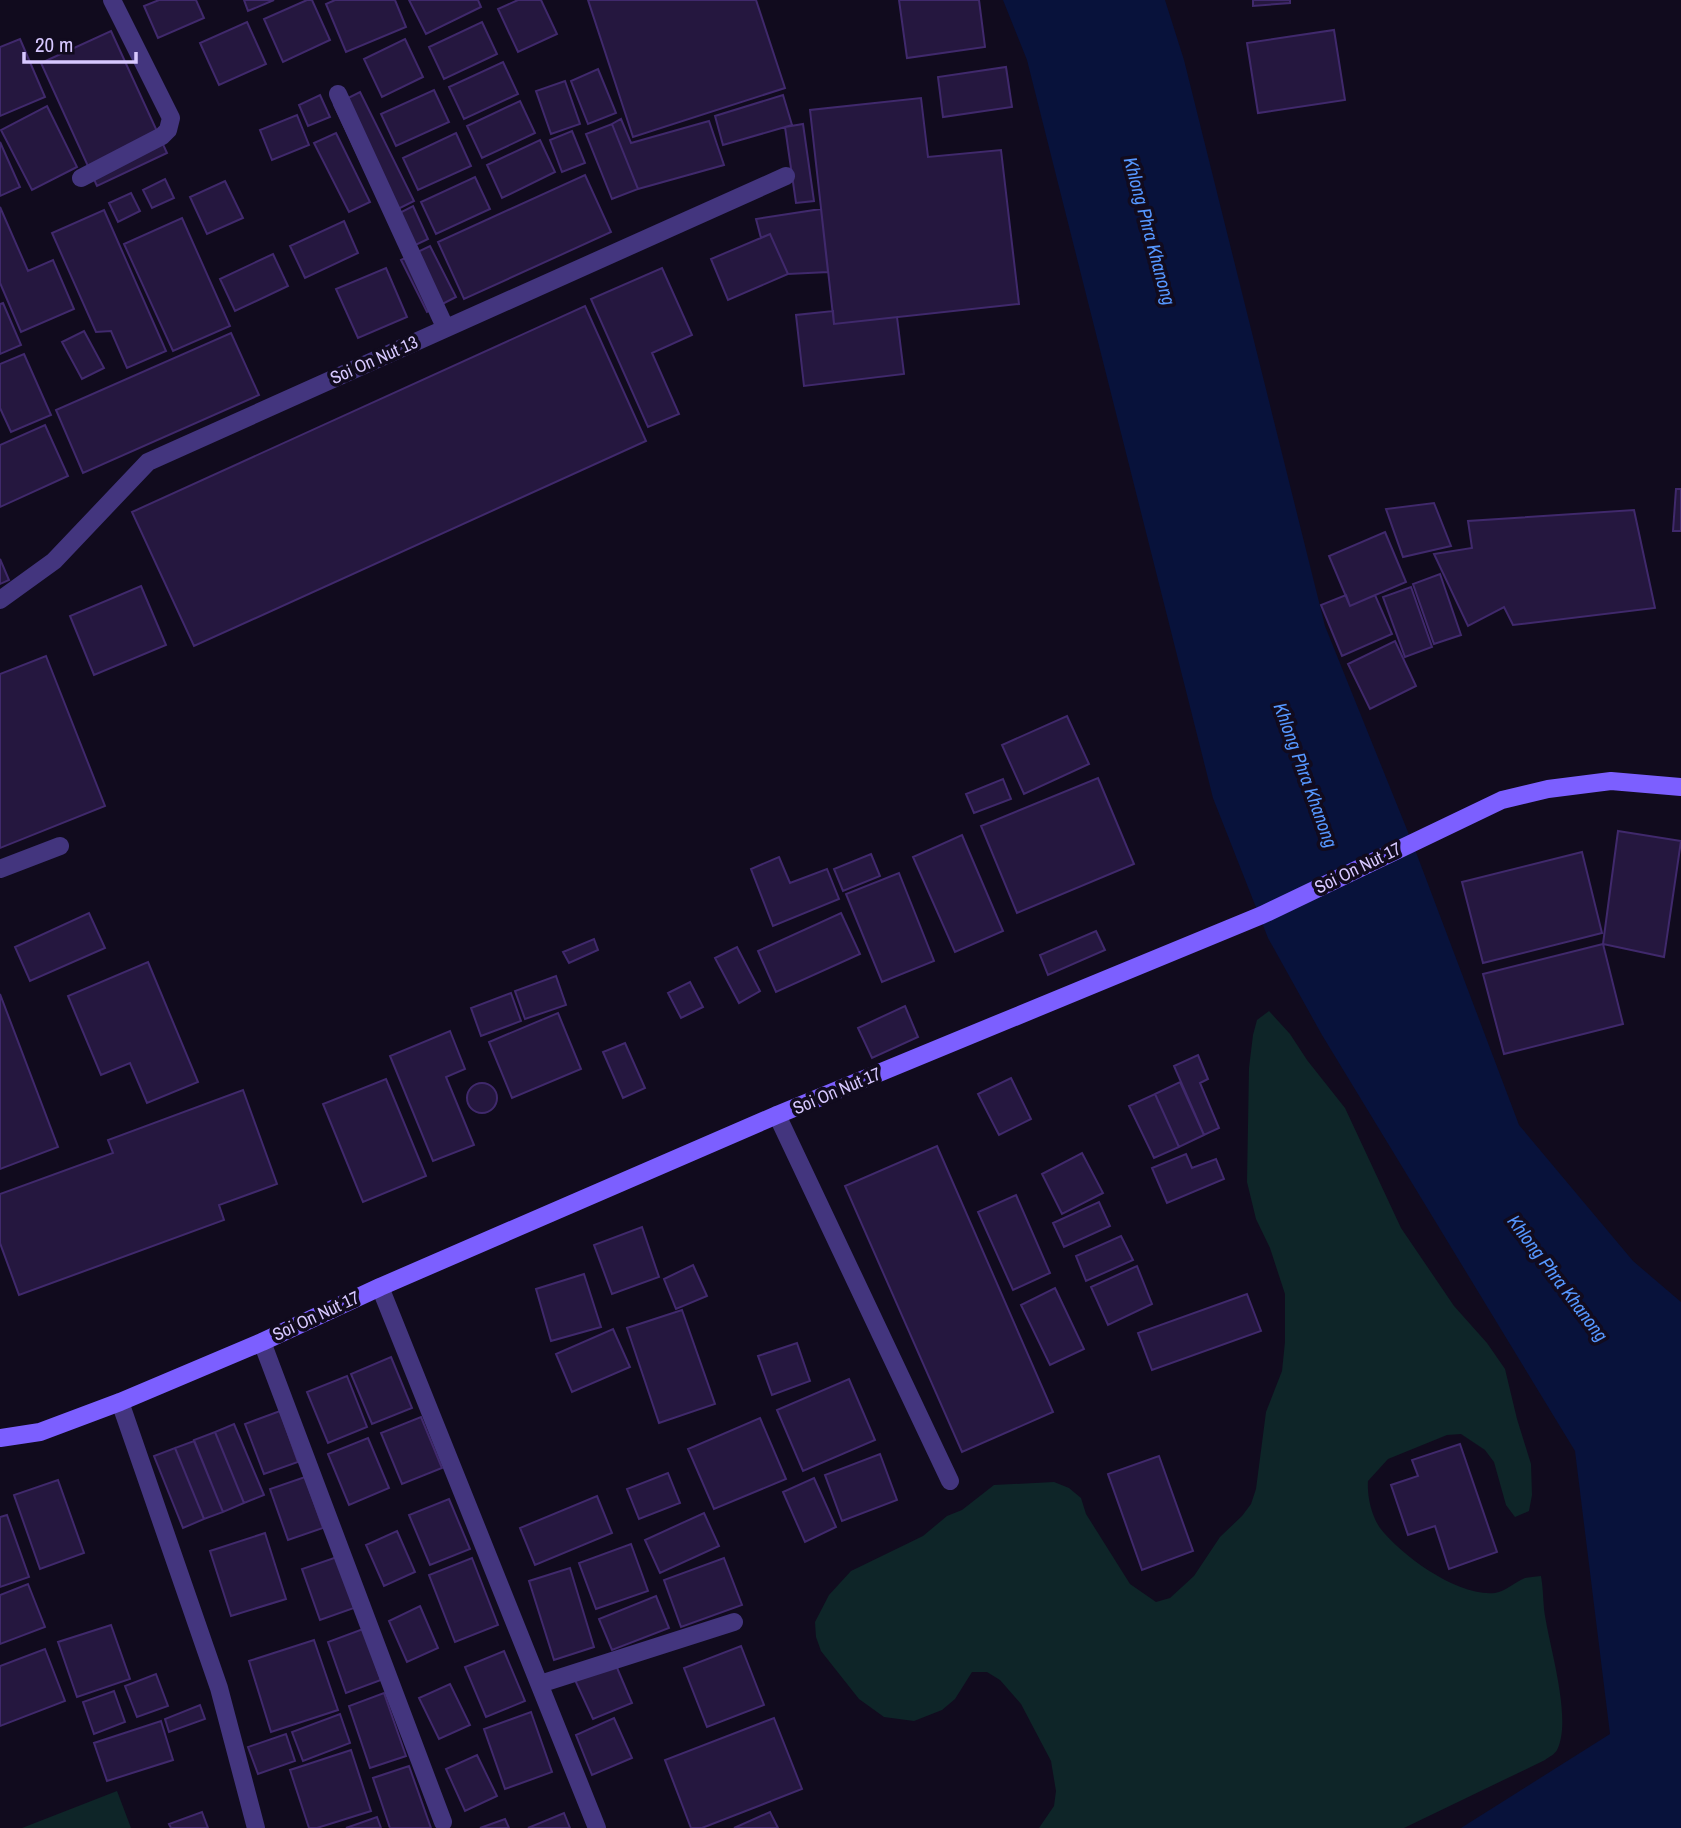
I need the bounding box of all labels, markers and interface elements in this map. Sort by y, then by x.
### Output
scale bar [24,21,136,65]
text: 20 m [35,30,73,59]
water label: Khlong Phra Khanong [1118,154,1182,308]
street label: Soi On Nut 13 [326,329,422,390]
water label: Khlong Phra Khanong [1268,699,1344,851]
street label: Soi On Nut 17 [1310,836,1405,899]
street label: Soi On Nut 17 [789,1061,885,1120]
water label: Khlong Phra Khanong [1502,1209,1614,1347]
street label: Soi On Nut 17 [268,1284,363,1347]

